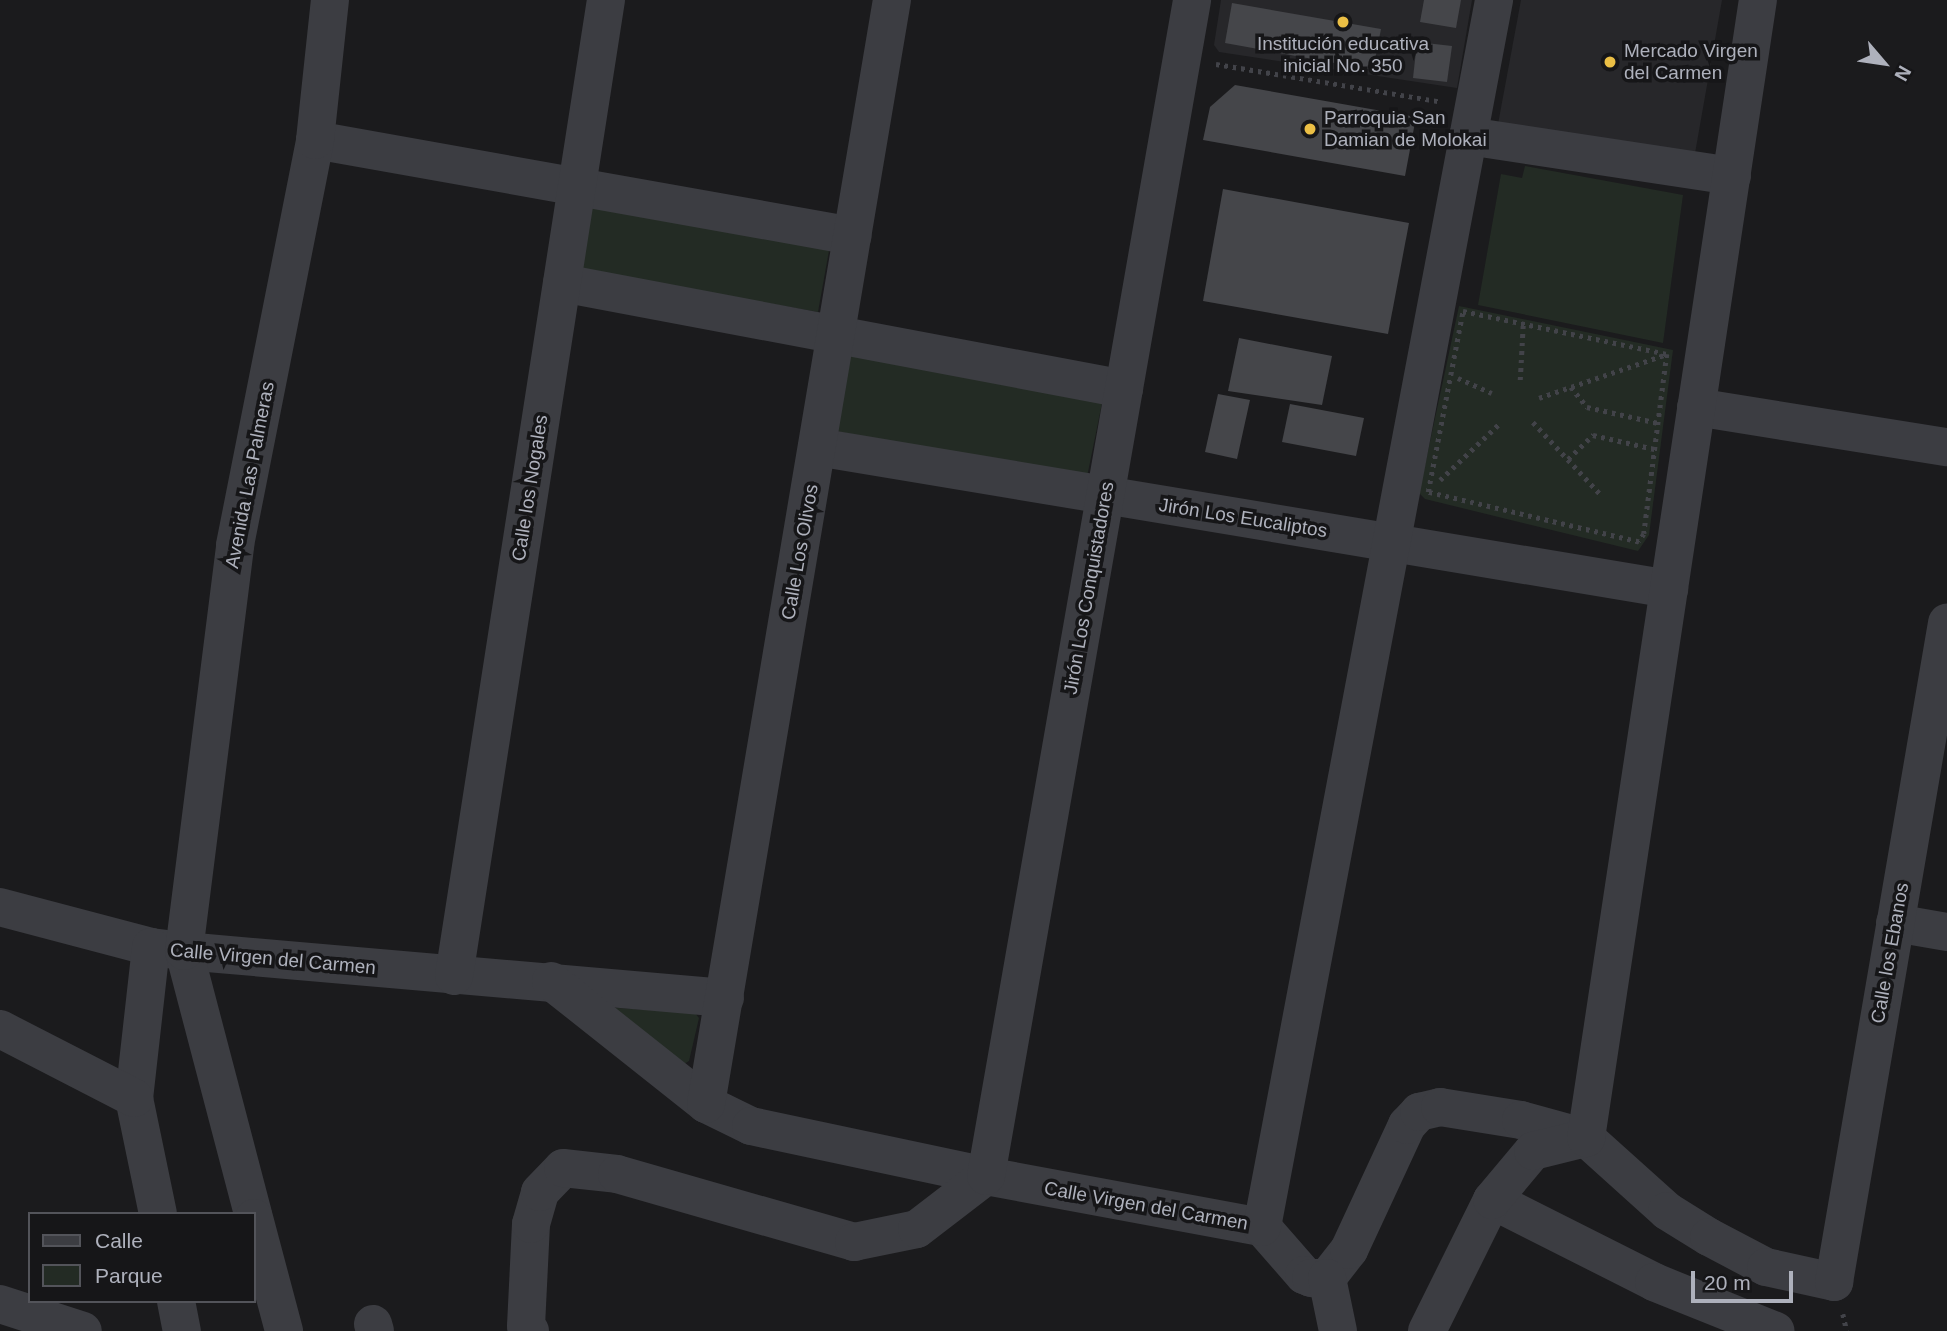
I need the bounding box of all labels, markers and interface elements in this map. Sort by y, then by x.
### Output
marker: Institución educativa inicial No. 350 [1335,14,1351,30]
north arrow [1849,28,1919,98]
place label: Institución educativa inicial No. 350 [1257,33,1429,77]
place label: Mercado Virgen del Carmen [1624,40,1758,84]
marker: Mercado Virgen del Carmen [1602,54,1618,70]
text: N [1890,62,1915,85]
place label: Parroquia San Damian de Molokai [1324,107,1487,151]
marker: Parroquia San Damian de Molokai [1302,121,1318,137]
street label: Avenida Las Palmeras [221,380,279,570]
street label: Calle los Nogales [507,413,553,563]
street label: Jirón Los Conquistadores [1059,480,1119,696]
street label: Calle Los Olivos [777,482,823,622]
street label: Jirón Los Eucaliptos [1157,493,1329,543]
street label: Calle los Ebanos [1866,881,1914,1025]
street label: Calle Virgen del Carmen [169,939,377,979]
street label: Calle Virgen del Carmen [1042,1177,1250,1235]
legend [28,1212,256,1303]
text: Calle [95,1229,143,1252]
scale bar [1695,1258,1797,1302]
text: Parque [95,1264,163,1287]
text: 20 m [1704,1271,1751,1294]

